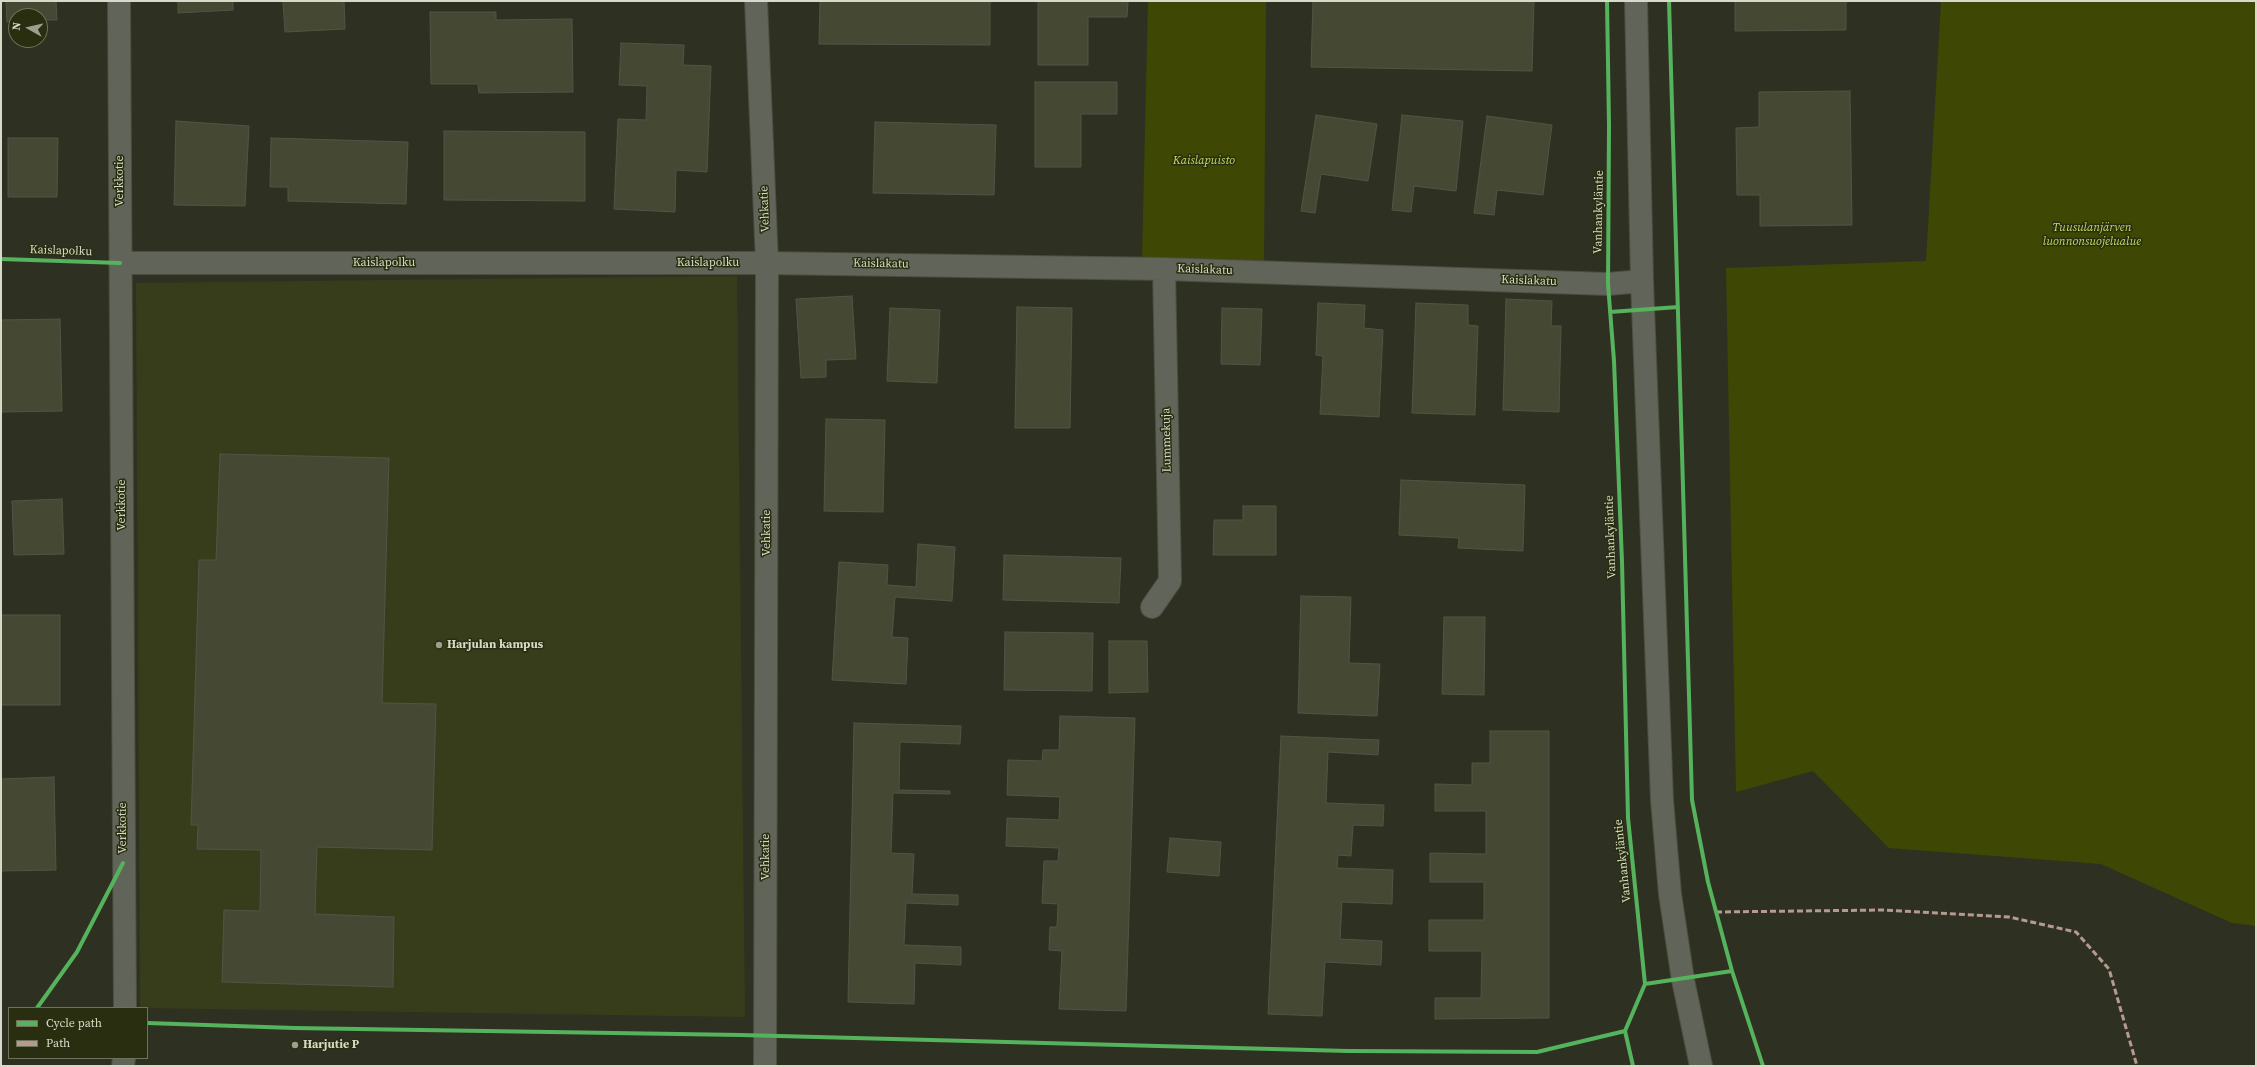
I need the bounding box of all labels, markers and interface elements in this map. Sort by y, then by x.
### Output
north arrow [8,8,48,48]
text: N [9,21,25,31]
park label: Kaislapuisto [1173,154,1235,168]
street label: Verkkotie [113,155,127,207]
street label: Vanhankyläntie [1591,170,1607,254]
street label: Vehkatie [757,185,773,233]
park label: Tuusulanjärven luonnonsuojelualue [2043,221,2141,249]
street label: Kaislapolku [29,243,93,259]
street label: Kaislapolku [353,256,415,270]
street label: Kaislapolku [677,256,739,270]
street label: Kaislakatu [853,256,909,272]
street label: Kaislakatu [1177,262,1233,278]
street label: Kaislakatu [1501,273,1557,289]
street label: Lummekuja [1159,408,1175,472]
street label: Verkkotie [115,479,129,531]
street label: Vanhankyläntie [1602,495,1620,579]
street label: Vehkatie [760,510,774,556]
place label: Harjulan kampus [447,638,543,652]
marker: Harjulan kampus [434,640,444,650]
street label: Verkkotie [116,802,130,854]
street label: Vanhankyläntie [1611,819,1635,903]
street label: Vehkatie [759,834,773,880]
legend [8,1007,148,1059]
text: Cycle path [46,1015,102,1031]
text: Path [46,1035,70,1051]
place label: Harjutie P [303,1038,359,1052]
marker: Harjutie P [290,1040,300,1050]

